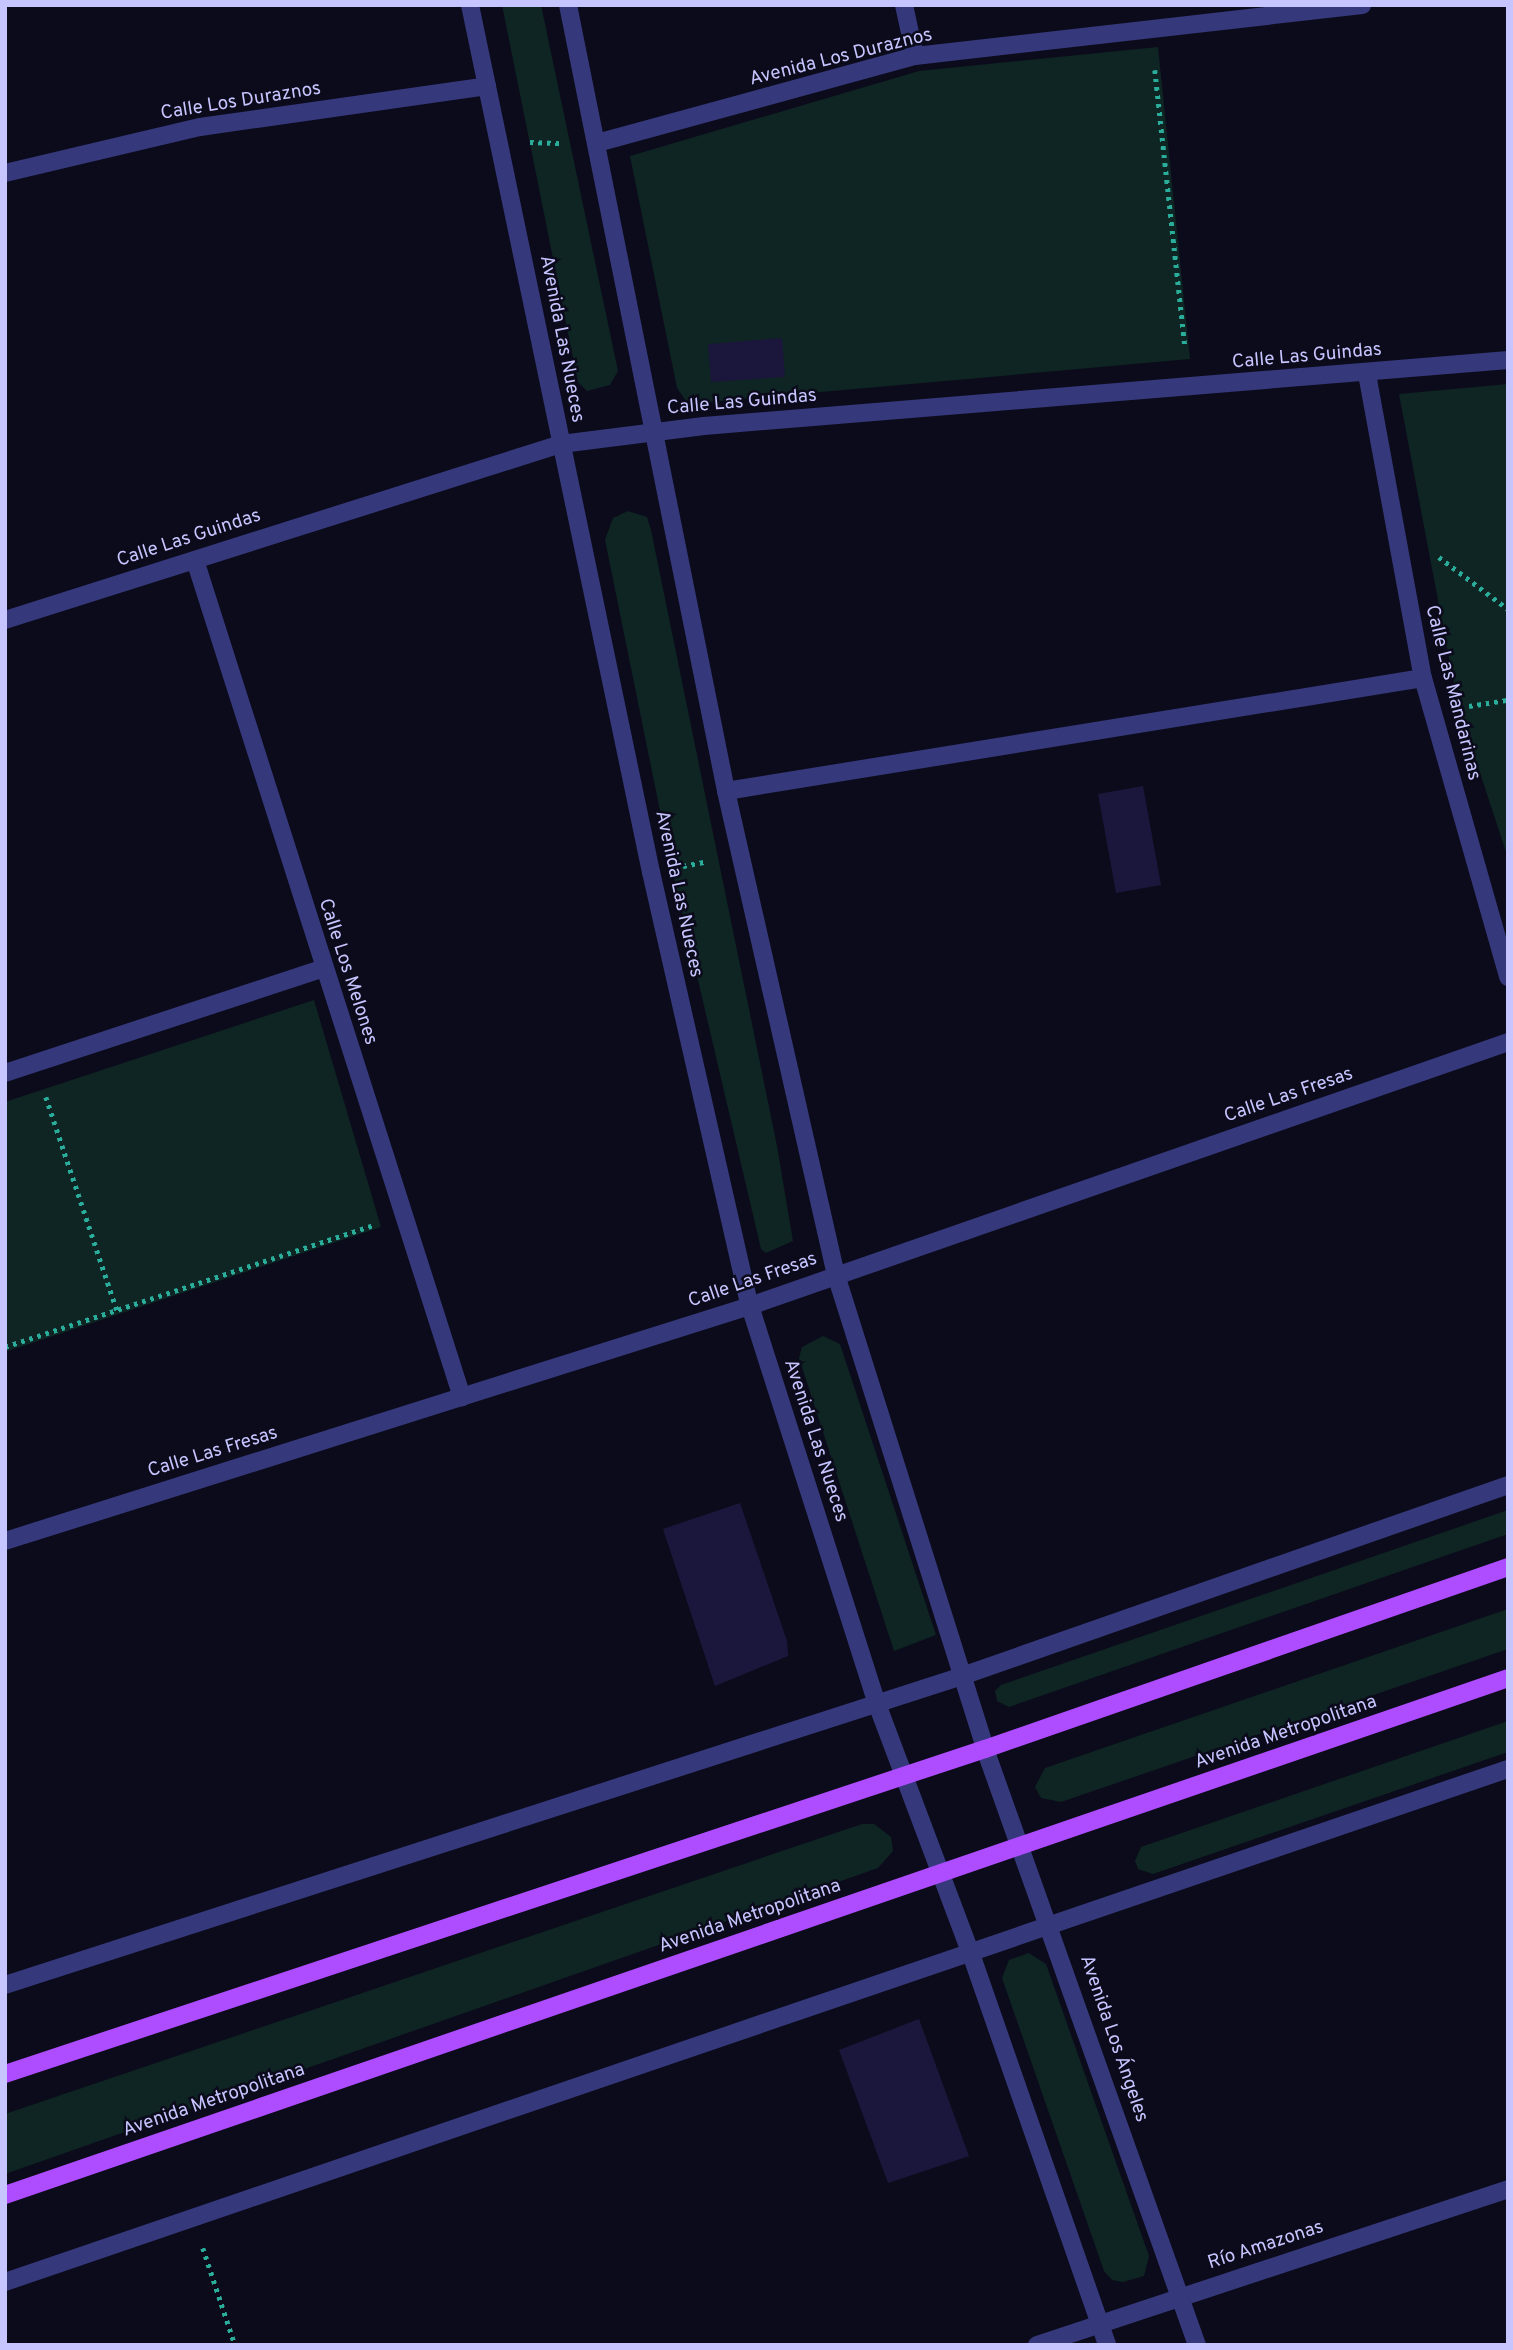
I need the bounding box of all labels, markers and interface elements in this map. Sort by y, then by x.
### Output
street label: Avenida Los Duraznos [747,24,935,92]
street label: Calle Los Duraznos [159,78,323,126]
street label: Avenida Las Nueces [534,253,588,425]
street label: Calle Las Guindas [1231,339,1383,375]
street label: Calle Las Guindas [666,385,818,421]
street label: Calle Las Guindas [114,505,264,573]
street label: Calle Las Mandarinas [1419,603,1485,783]
street label: Avenida Las Nueces [649,809,707,979]
street label: Calle Los Melones [313,896,381,1048]
street label: Calle Las Fresas [1222,1063,1356,1129]
street label: Calle Las Fresas [686,1248,820,1314]
street label: Avenida Las Nueces [778,1357,852,1525]
street label: Calle Las Fresas [145,1422,281,1484]
street label: Avenida Metropolitana [1192,1691,1380,1775]
street label: Avenida Metropolitana [656,1875,844,1959]
street label: Avenida Los Ángeles [1074,1952,1152,2126]
street label: Avenida Metropolitana [120,2059,308,2143]
street label: Río Amazonas [1205,2216,1327,2276]

